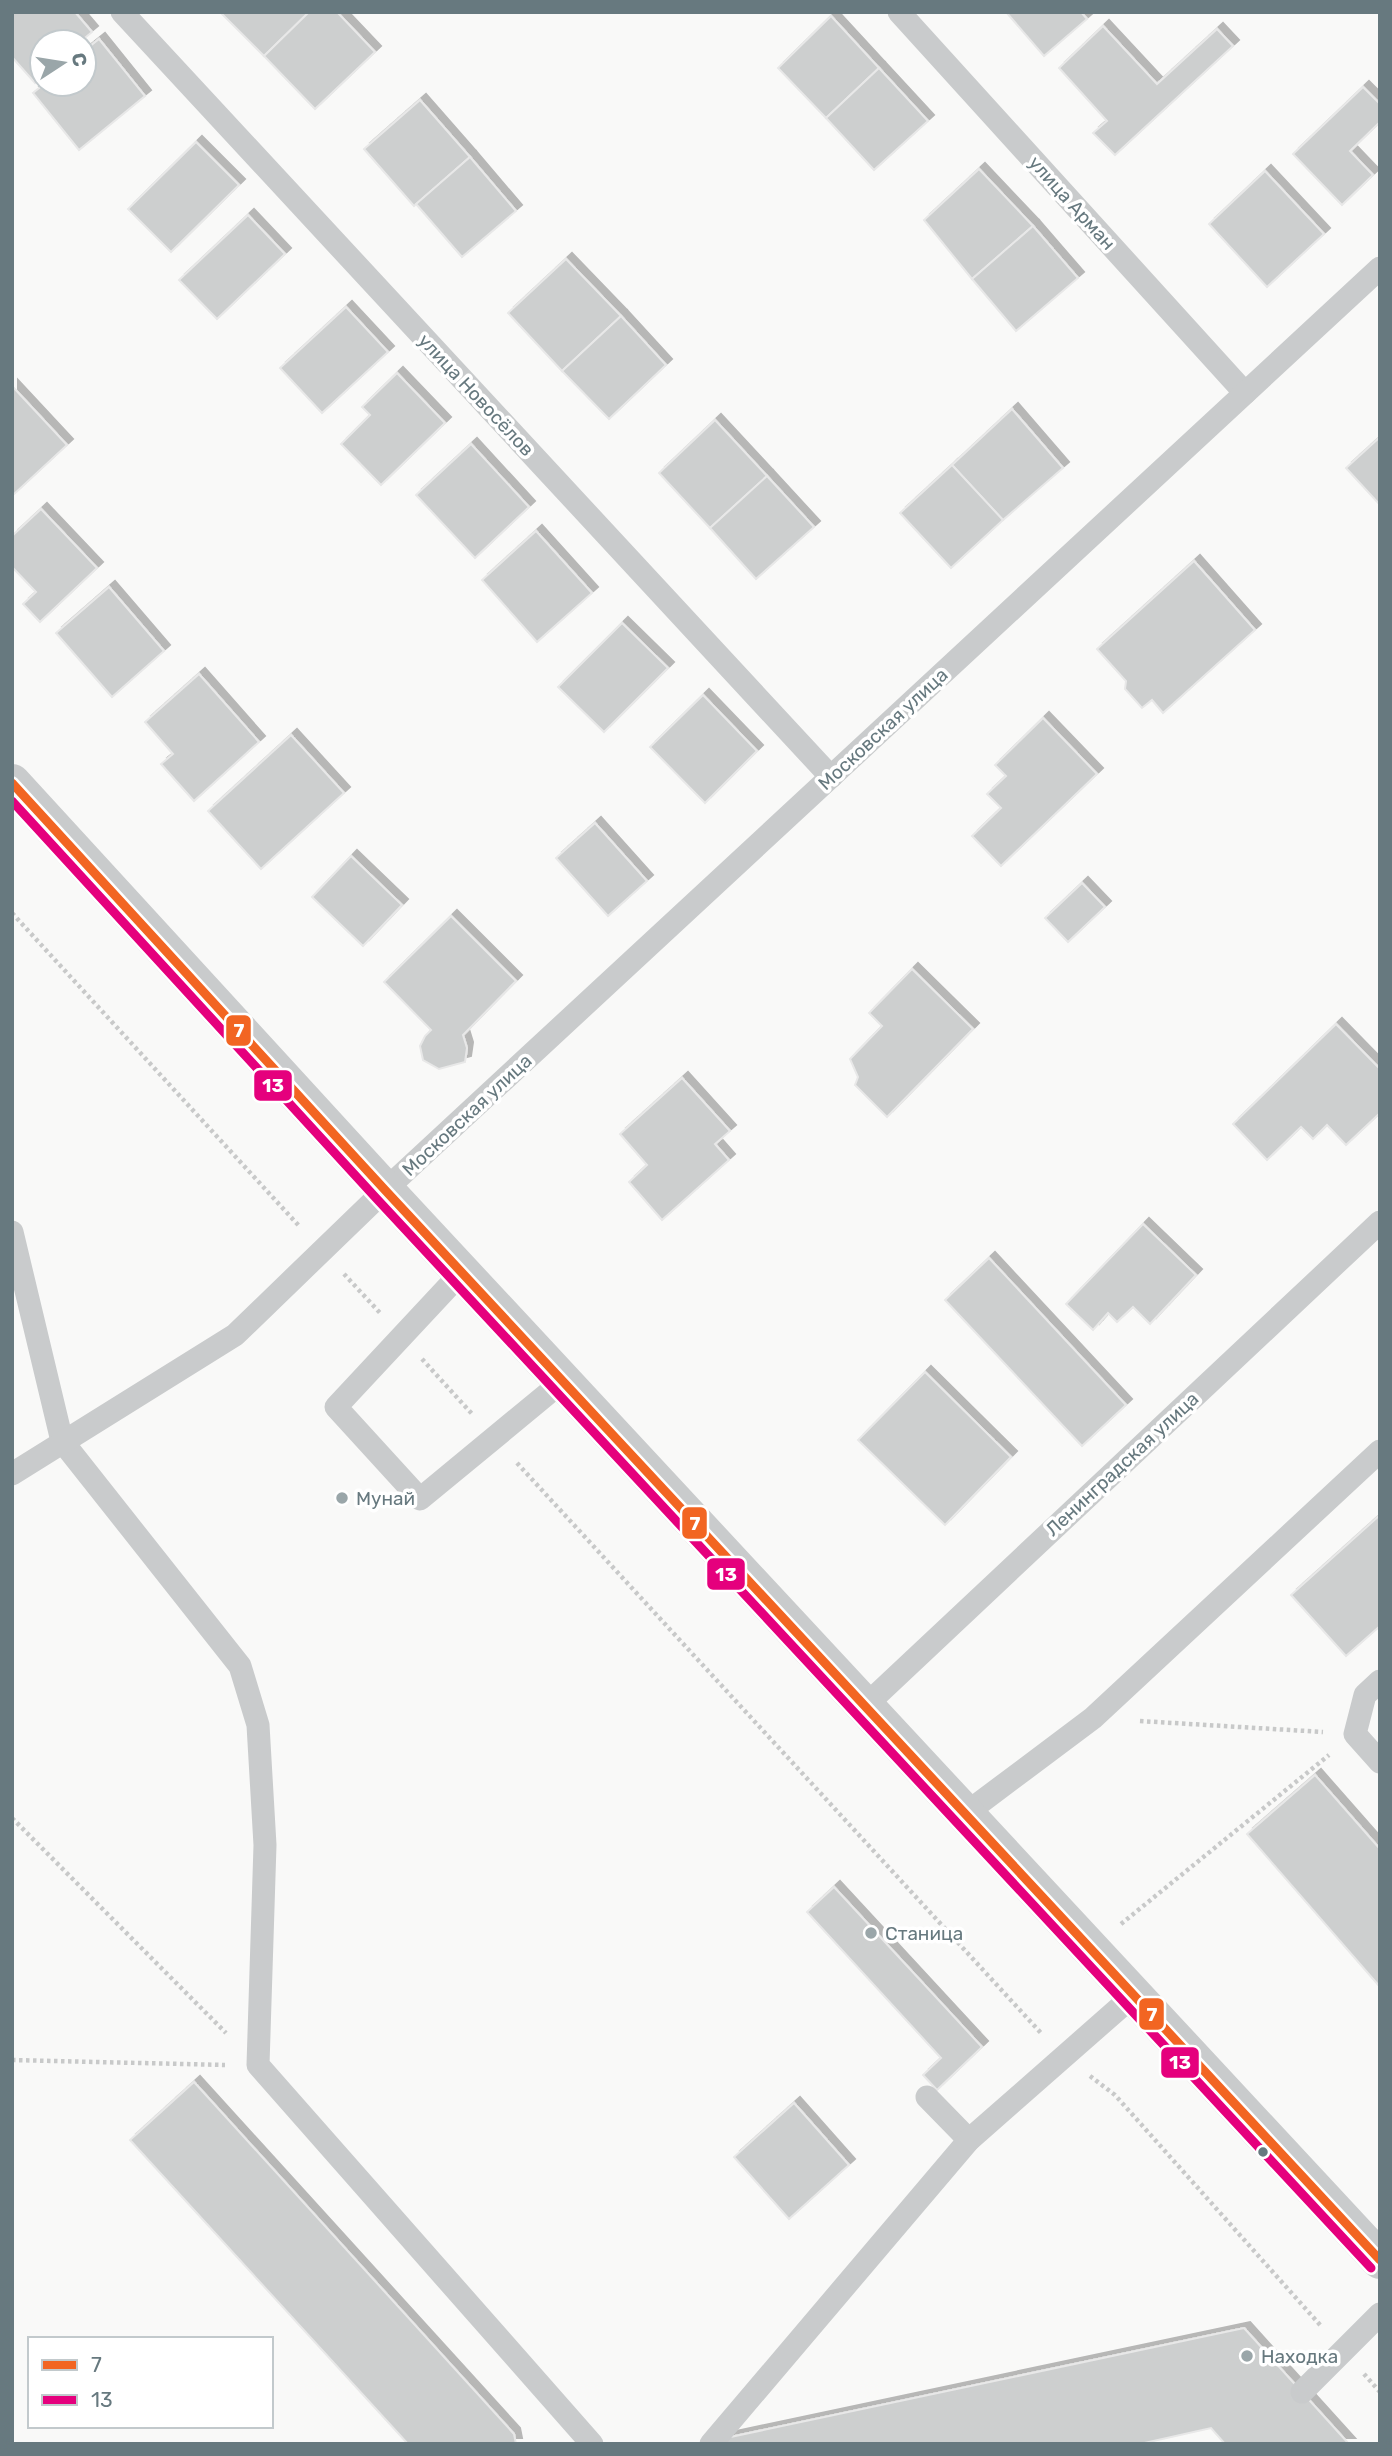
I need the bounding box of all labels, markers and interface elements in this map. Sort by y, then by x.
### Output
north arrow [28,28,98,98]
text: С [67,51,92,68]
street label: улица Арман [1024,151,1120,255]
street label: улица Новосёлов [413,329,539,461]
street label: Московская улица [814,663,952,795]
line badge: 7 [225,1014,252,1047]
text: 7 [234,1019,245,1042]
street label: Московская улица [398,1049,536,1181]
line badge: 13 [253,1069,293,1102]
text: 13 [262,1074,284,1097]
street label: Ленинградская улица [1041,1387,1203,1541]
place label: Мунай [356,1487,415,1510]
marker: Мунай [334,1490,350,1506]
line badge: 7 [681,1506,708,1540]
text: 7 [690,1512,701,1535]
line badge: 13 [706,1557,746,1591]
text: 13 [715,1563,737,1586]
place label: Станица [885,1922,963,1945]
marker: Станица [863,1925,879,1941]
line badge: 7 [1138,1997,1165,2031]
text: 7 [1147,2003,1158,2026]
line badge: 13 [1160,2046,1200,2079]
text: 13 [1169,2051,1191,2074]
unlabelled marker [1256,2145,1270,2159]
legend [28,2337,273,2428]
place label: Находка [1261,2345,1338,2368]
marker: Находка [1239,2348,1255,2364]
text: 7 [91,2352,102,2377]
text: 13 [91,2387,113,2412]

